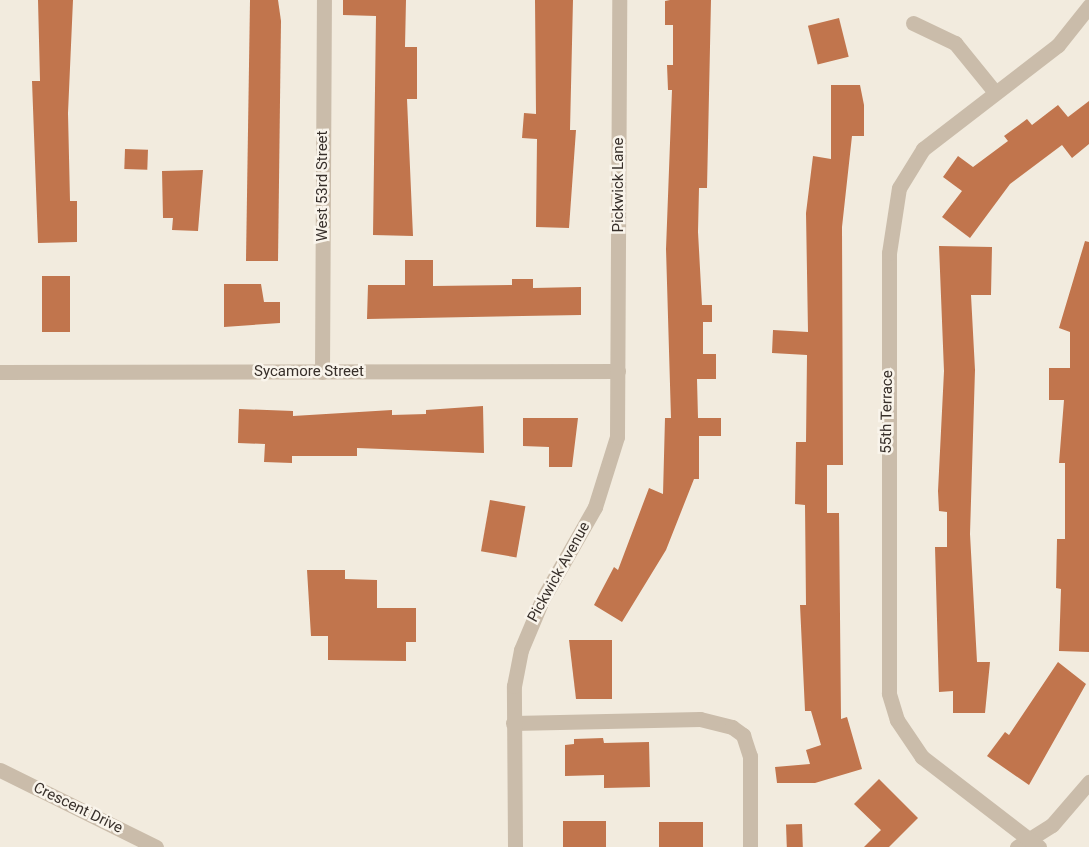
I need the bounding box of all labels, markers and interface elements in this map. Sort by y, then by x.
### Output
street label: West 53rd Street [314,131,332,241]
street label: Pickwick Lane [610,137,628,233]
street label: Sycamore Street [254,363,364,381]
street label: 55th Terrace [877,370,897,454]
street label: Pickwick Avenue [524,519,594,625]
street label: Crescent Drive [31,779,125,837]

